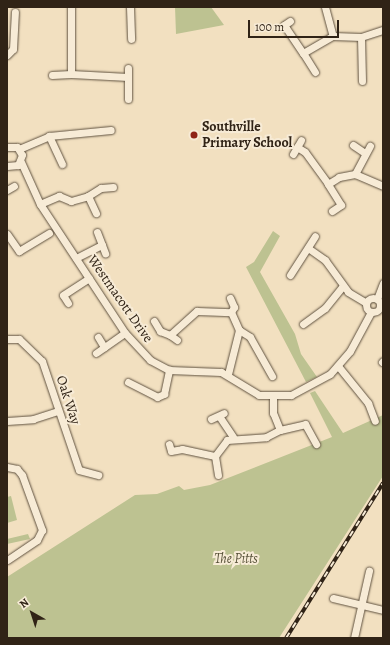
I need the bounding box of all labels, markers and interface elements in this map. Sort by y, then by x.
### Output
scale bar [250,12,341,38]
text: 100 m [255,19,284,35]
place label: Southville Primary School [202,119,292,152]
marker: Southville Primary School [189,130,199,140]
street label: Westmacott Drive [84,252,156,346]
street label: Oak Way [52,373,84,427]
park label: The Pitts [214,551,258,567]
north arrow [12,593,52,633]
text: N [16,595,32,612]

